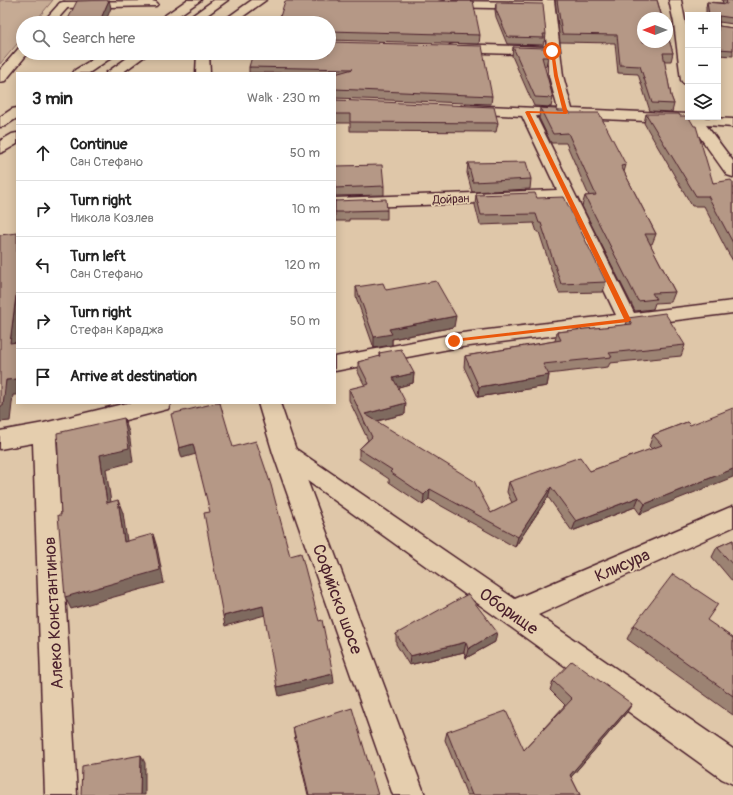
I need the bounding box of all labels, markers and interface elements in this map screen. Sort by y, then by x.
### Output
north arrow [637,12,673,48]
map controls [685,12,721,120]
button: + [685,12,721,48]
search box [16,16,336,60]
icon: search [30,27,52,49]
text: Search here [62,29,135,48]
route start [543,42,561,60]
button: − [685,48,721,84]
button: layers [685,84,721,120]
text: 3 min [32,88,73,109]
text: Walk · 230 m [247,90,320,106]
text: Continue [70,135,128,154]
icon: ahead [32,142,54,164]
text: 50 m [290,145,320,161]
text: Сан Стефано [70,154,143,170]
text: Turn right [70,191,131,210]
street label: Дойран [431,191,470,208]
icon: right [32,198,54,220]
text: 10 m [292,201,320,217]
text: Никола Козлев [70,210,154,226]
text: Turn left [70,247,126,266]
icon: left [32,254,54,276]
text: 120 m [284,257,320,273]
text: Сан Стефано [70,266,143,282]
text: Turn right [70,303,131,322]
icon: right [32,310,54,332]
text: 50 m [290,313,320,329]
text: Стефан Караджа [70,322,163,338]
route end [445,332,463,350]
icon: arrive [32,366,54,388]
text: Arrive at destination [70,367,197,386]
street label: Алеко Константинов [39,536,68,690]
street label: Софийско шосе [308,541,367,658]
street label: Клисура [591,544,653,587]
street label: Оборище [475,583,543,640]

